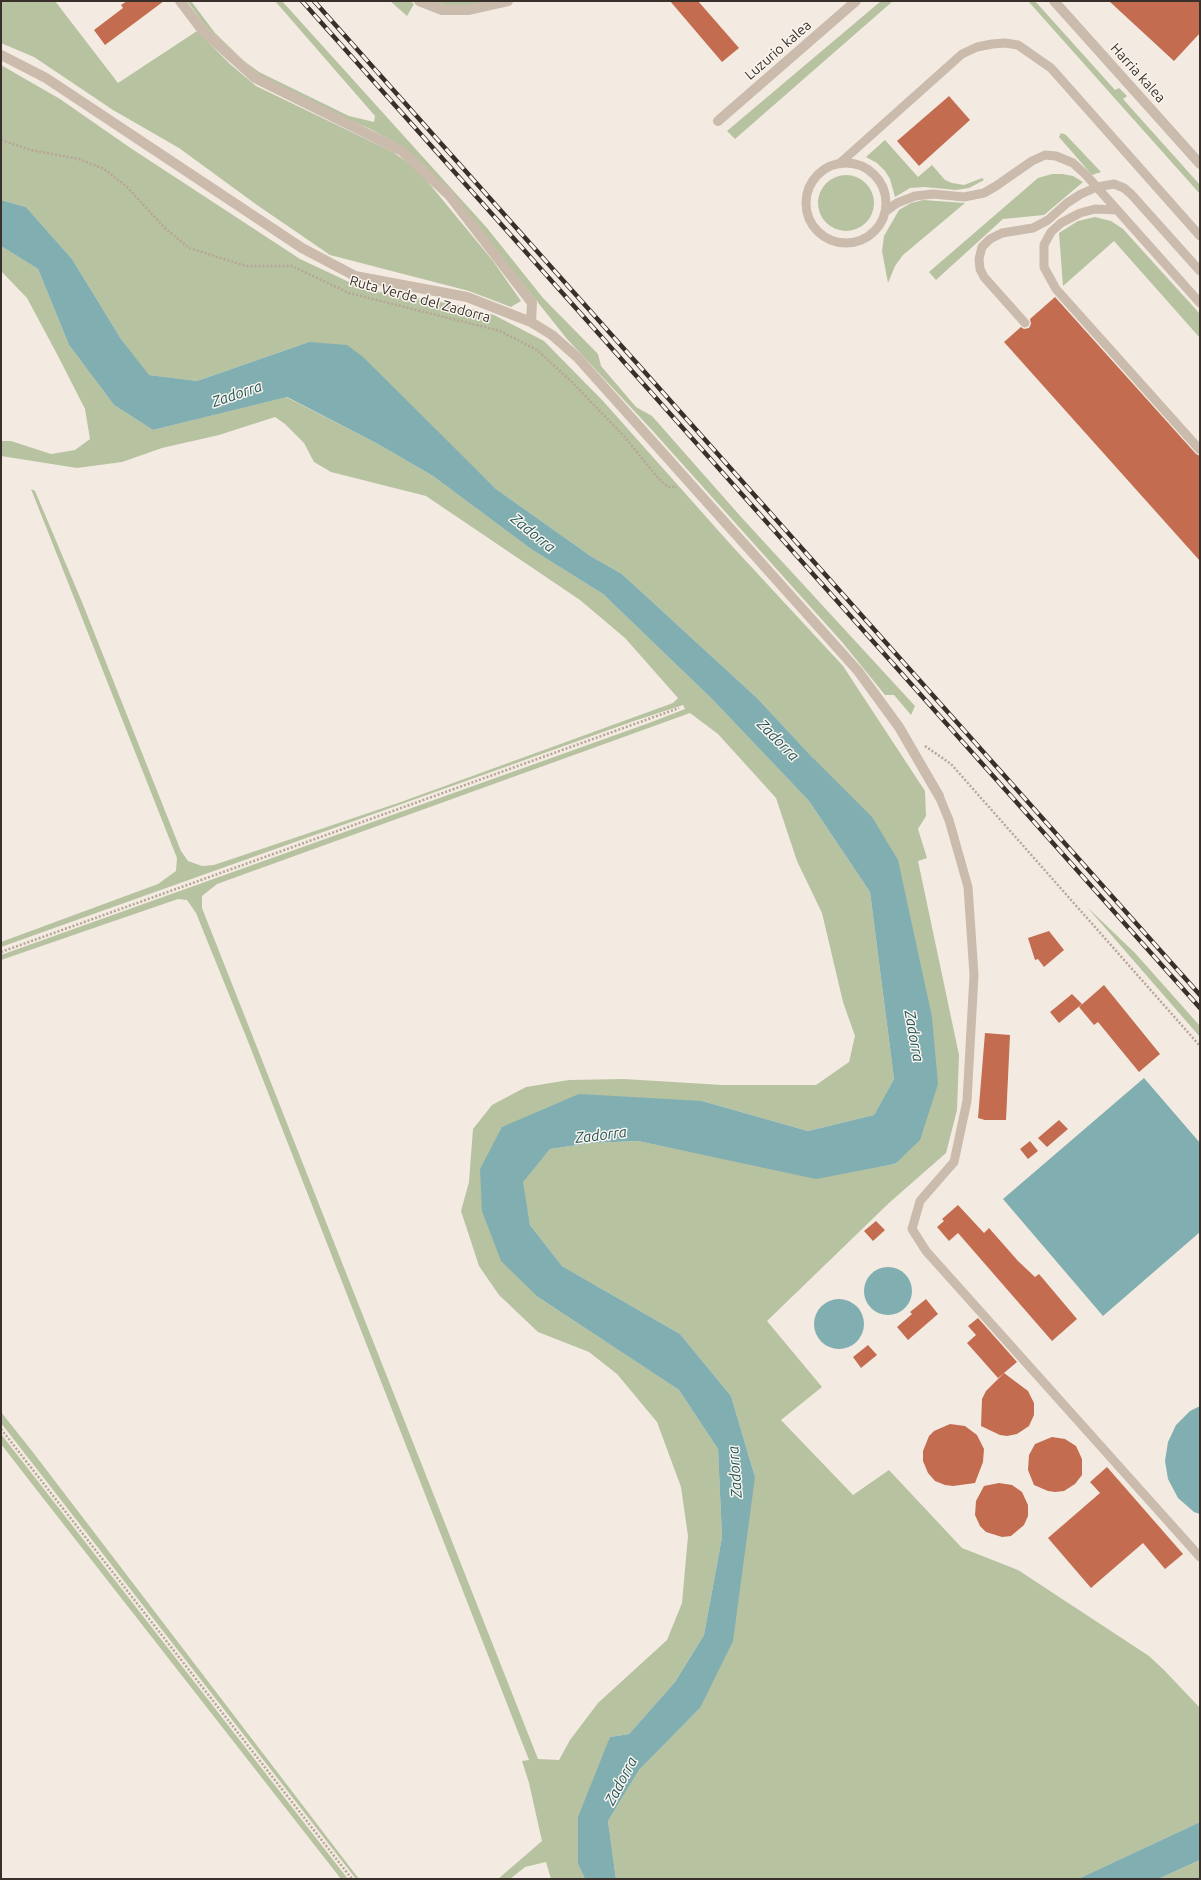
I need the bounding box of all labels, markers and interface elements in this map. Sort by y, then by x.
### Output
street label: Luzurio kalea [741,17,815,83]
street label: Harria kalea [1107,40,1169,106]
street label: Ruta Verde del Zadorra [348,272,492,326]
water label: Zadorra [210,377,264,411]
water label: Zadorra [507,510,559,556]
water label: Zadorra [753,715,803,765]
water label: Zadorra [901,1009,927,1063]
water label: Zadorra [574,1123,628,1147]
water label: Zadorra [724,1445,746,1499]
water label: Zadorra [601,1754,641,1808]

